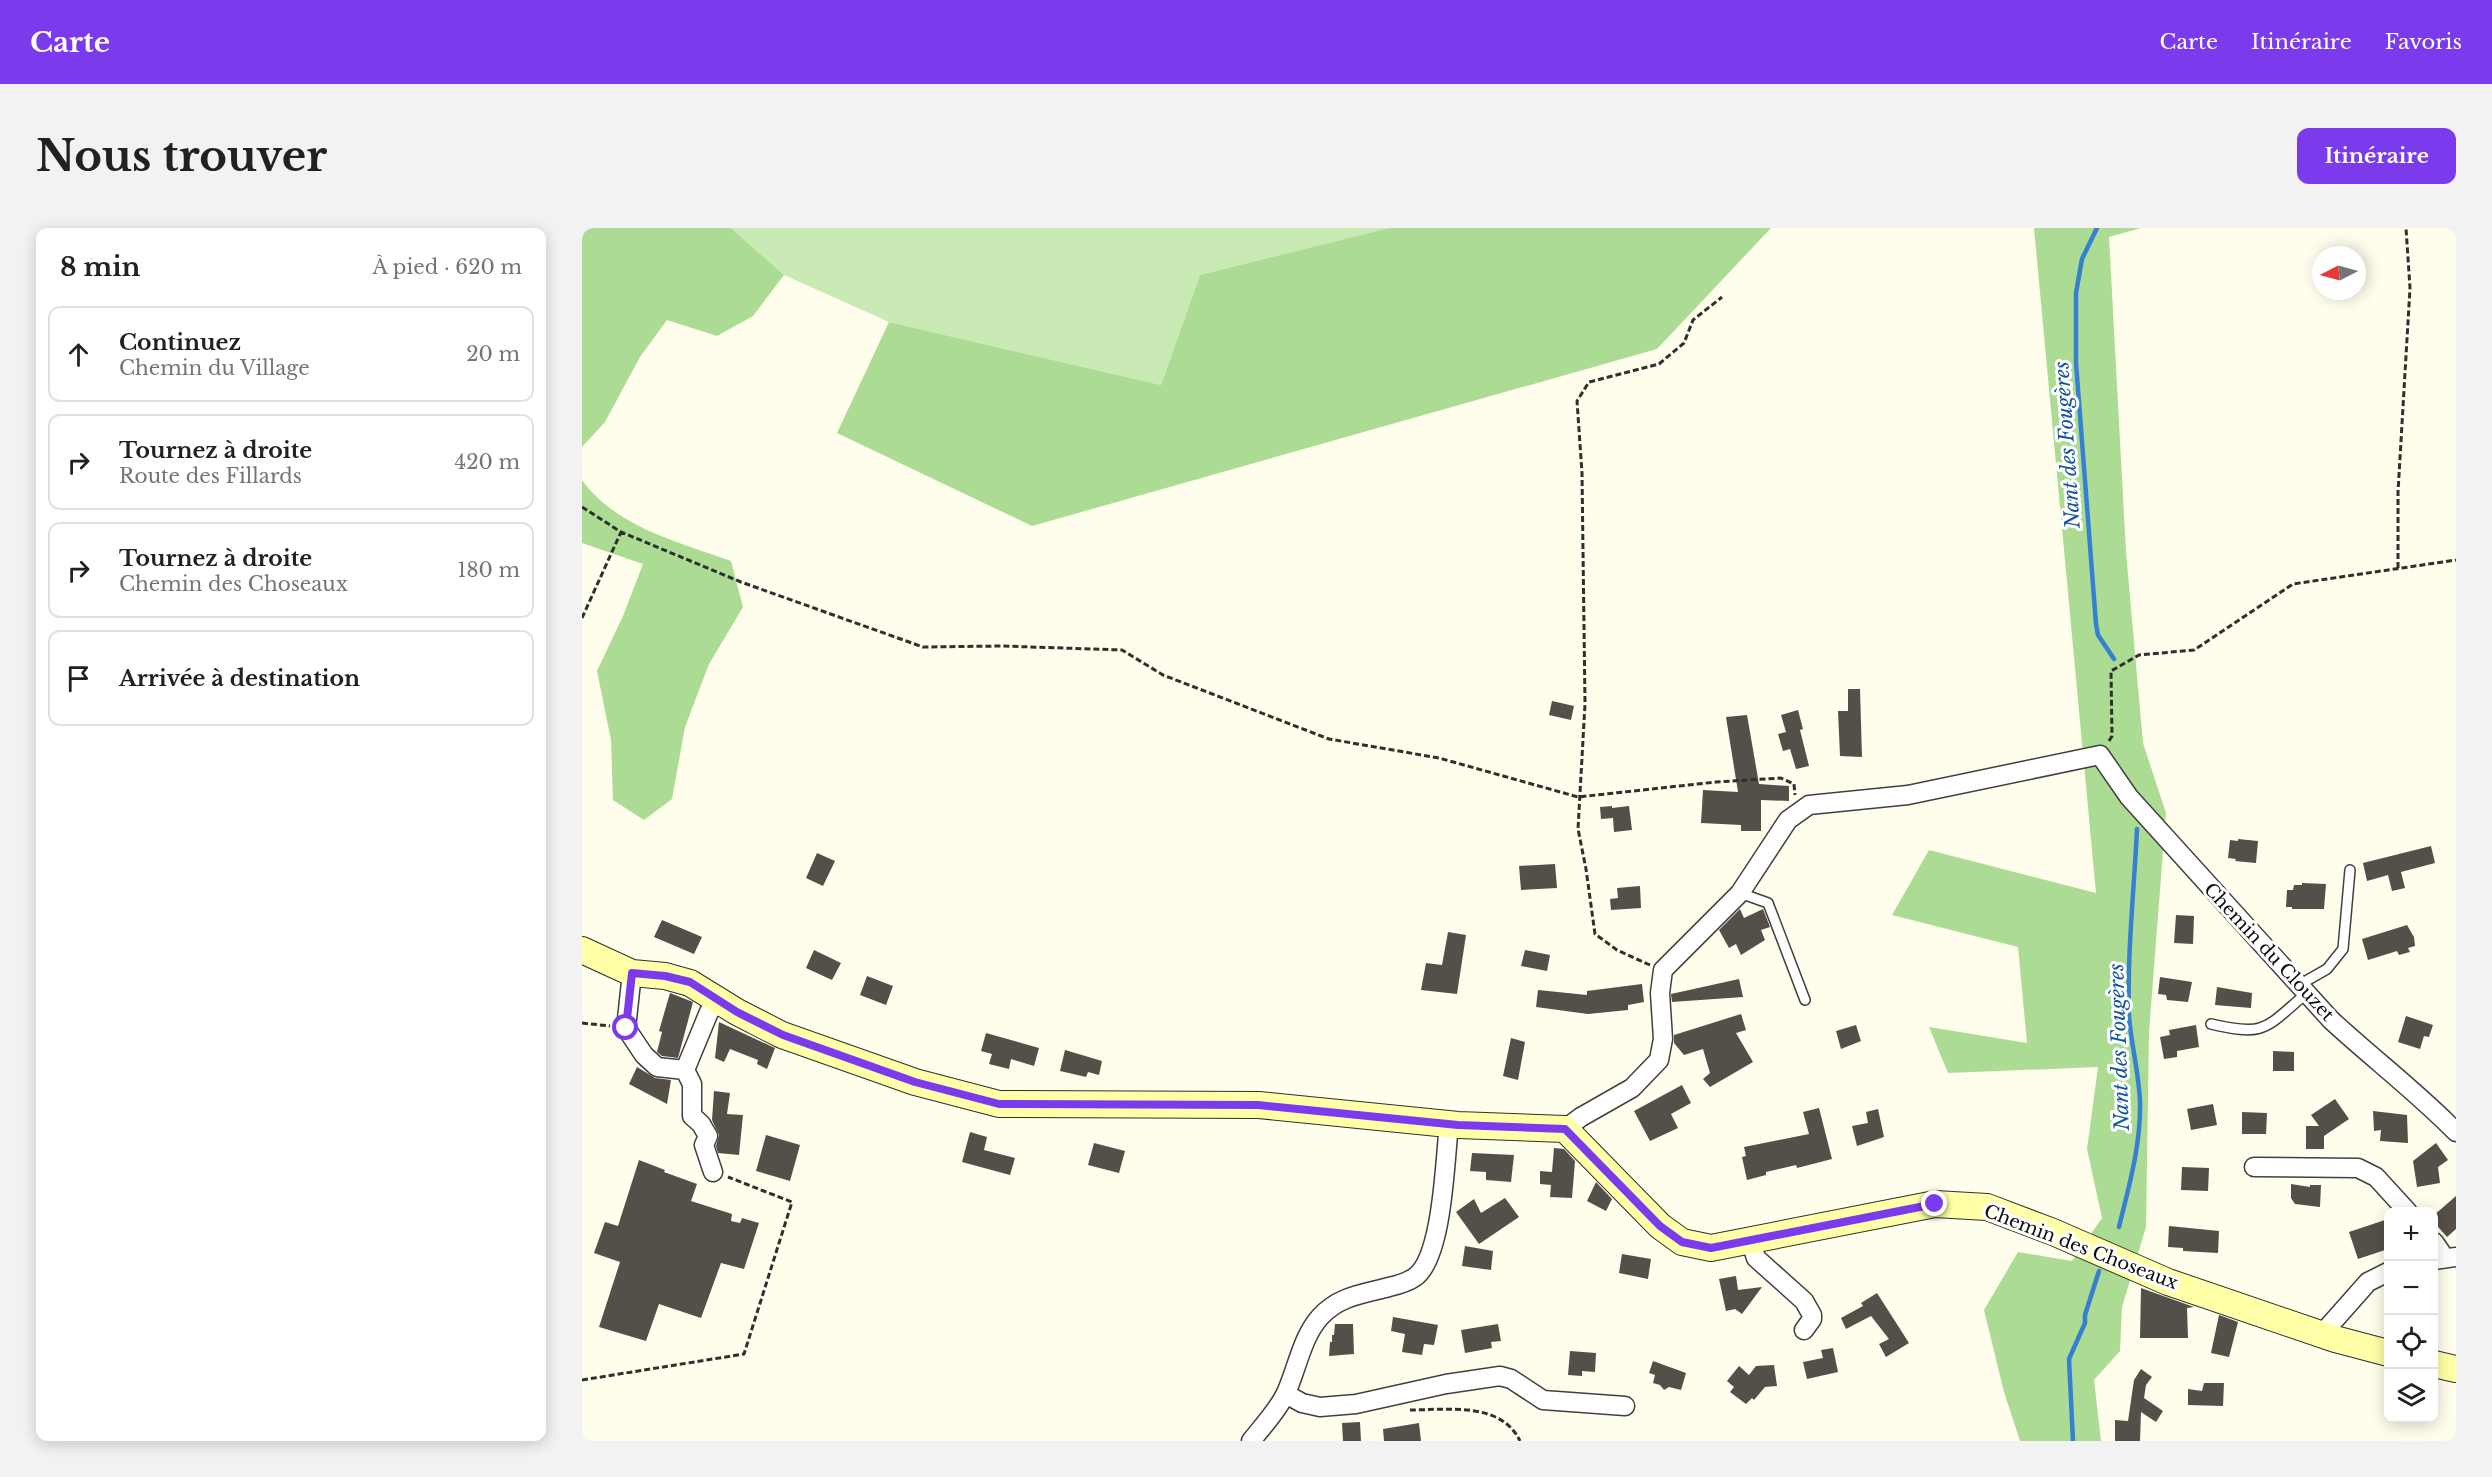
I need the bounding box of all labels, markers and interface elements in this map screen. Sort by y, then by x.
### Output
text: Carte [30,25,110,60]
text: Carte [2160,29,2218,55]
text: Itinéraire [2251,29,2352,55]
text: Favoris [2385,29,2462,55]
button: Itinéraire [2297,128,2456,184]
text: Nous trouver [36,130,327,182]
north arrow [2312,246,2366,300]
text: 8 min [60,251,140,283]
text: À pied · 620 m [372,255,522,279]
text: Continuez [119,329,241,356]
icon: ahead [62,338,95,371]
text: 20 m [466,342,520,366]
text: Chemin du Village [119,356,310,380]
water label: Nant des Fougères [2049,360,2085,530]
text: Tournez à droite [119,437,312,464]
icon: right [62,446,95,479]
text: 420 m [455,450,520,474]
text: Route des Fillards [119,464,302,488]
text: Tournez à droite [119,545,312,572]
icon: right [62,554,95,587]
text: 180 m [457,558,520,582]
text: Chemin des Choseaux [119,572,348,596]
icon: arrive [62,662,95,695]
text: Arrivée à destination [119,665,360,692]
street label: Chemin du Clouzet [2199,878,2339,1026]
water label: Nant des Fougères [2104,963,2134,1132]
route start [612,1014,638,1040]
route end [1921,1190,1947,1216]
street label: Chemin des Choseaux [1981,1200,2181,1294]
map controls [2384,1207,2438,1423]
button: + [2384,1207,2438,1261]
button: − [2384,1261,2438,1315]
button: locate [2384,1315,2438,1369]
button: layers [2384,1369,2438,1423]

